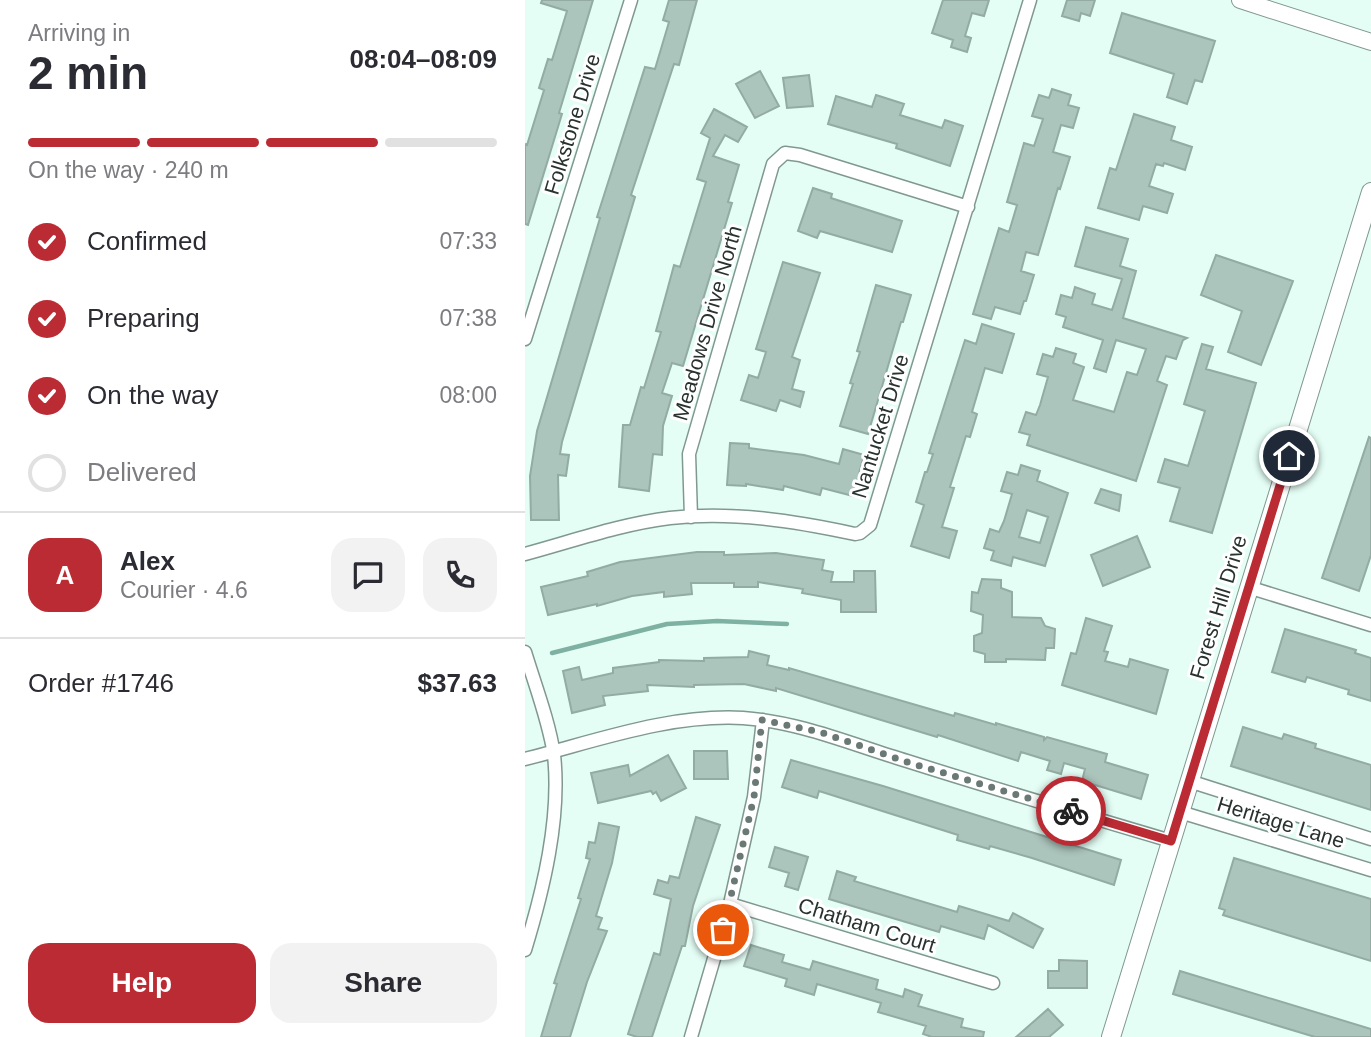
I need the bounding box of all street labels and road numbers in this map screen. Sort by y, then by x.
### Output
street label: Folkstone Drive [540,51,604,197]
street label: Meadows Drive North [668,223,746,423]
street label: Nantucket Drive [847,351,913,501]
street label: Forest Hill Drive [1185,532,1251,682]
street label: Heritage Lane [1215,792,1347,852]
street label: Chatham Court [796,893,939,957]

